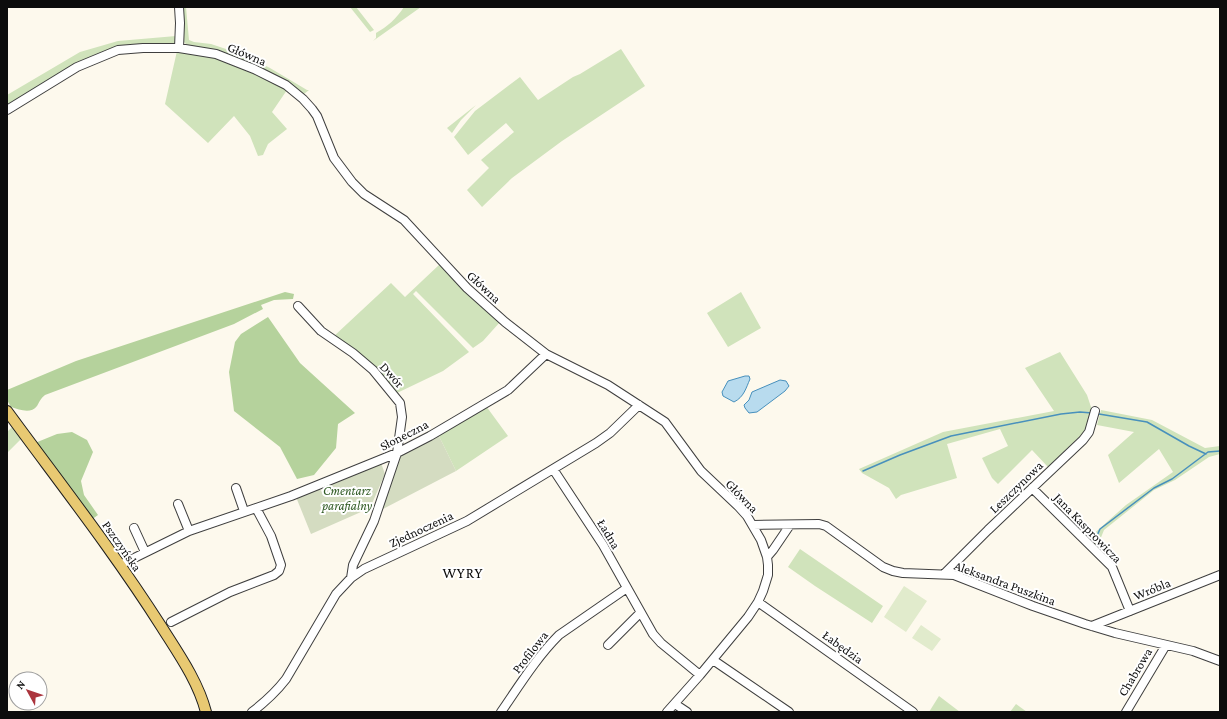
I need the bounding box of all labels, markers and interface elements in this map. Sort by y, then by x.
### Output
street label: Główna [225,39,269,69]
street label: Główna [464,268,504,306]
street label: Dwór [377,359,408,391]
street label: Słoneczna [377,416,431,454]
street label: Leszczynowa [986,458,1046,516]
street label: Główna [722,476,762,516]
park label: Cmentarz parafialny [321,483,373,513]
street label: Jana Kasprowicza [1050,489,1125,566]
street label: Zjednoczenia [387,508,456,551]
street label: Ładna [594,516,624,552]
street label: Pszczyńska [99,518,145,574]
street label: Aleksandra Puszkina [952,558,1058,608]
district label: WYRY [442,565,484,581]
street label: Wróbla [1131,575,1173,603]
street label: Łabędzia [820,627,866,667]
street label: Profilowa [509,628,551,676]
street label: Chabrowa [1115,645,1155,699]
north arrow [8,671,48,711]
text: N [13,677,28,691]

